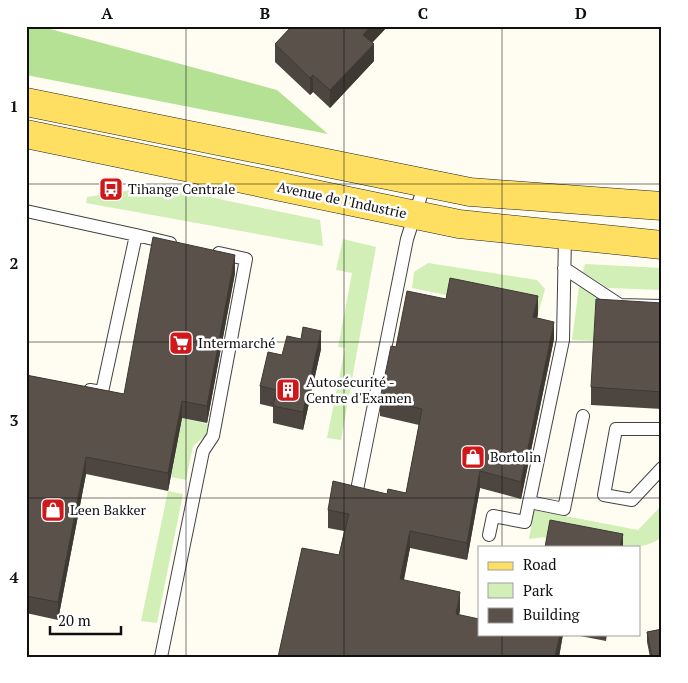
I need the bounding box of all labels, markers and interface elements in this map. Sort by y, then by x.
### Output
text: A [101,2,113,24]
text: B [260,2,270,24]
text: C [418,2,428,24]
text: D [575,2,587,24]
text: 1 [9,95,19,117]
bus stop icon: Tihange Centrale [98,176,124,202]
street label: Avenue de l'Industrie [276,177,408,222]
place label: Tihange Centrale [128,179,235,198]
text: 2 [9,252,19,274]
supermarket icon: Intermarché [168,330,194,356]
place label: Intermarché [198,333,275,352]
place label: Autosécurité - Centre d'Examen [306,372,413,407]
building icon: Autosécurité - Centre d'Examen [275,377,301,403]
text: 3 [9,409,19,431]
shop icon: Bortolin [460,444,486,470]
place label: Bortolin [490,447,542,466]
shop icon: Leen Bakker [40,497,66,523]
place label: Leen Bakker [70,500,146,519]
legend [478,546,640,636]
text: Road [523,554,556,574]
text: 4 [9,566,19,588]
text: Park [523,580,553,600]
scale bar [50,603,121,635]
text: Building [523,604,581,624]
text: 20 m [58,610,91,630]

